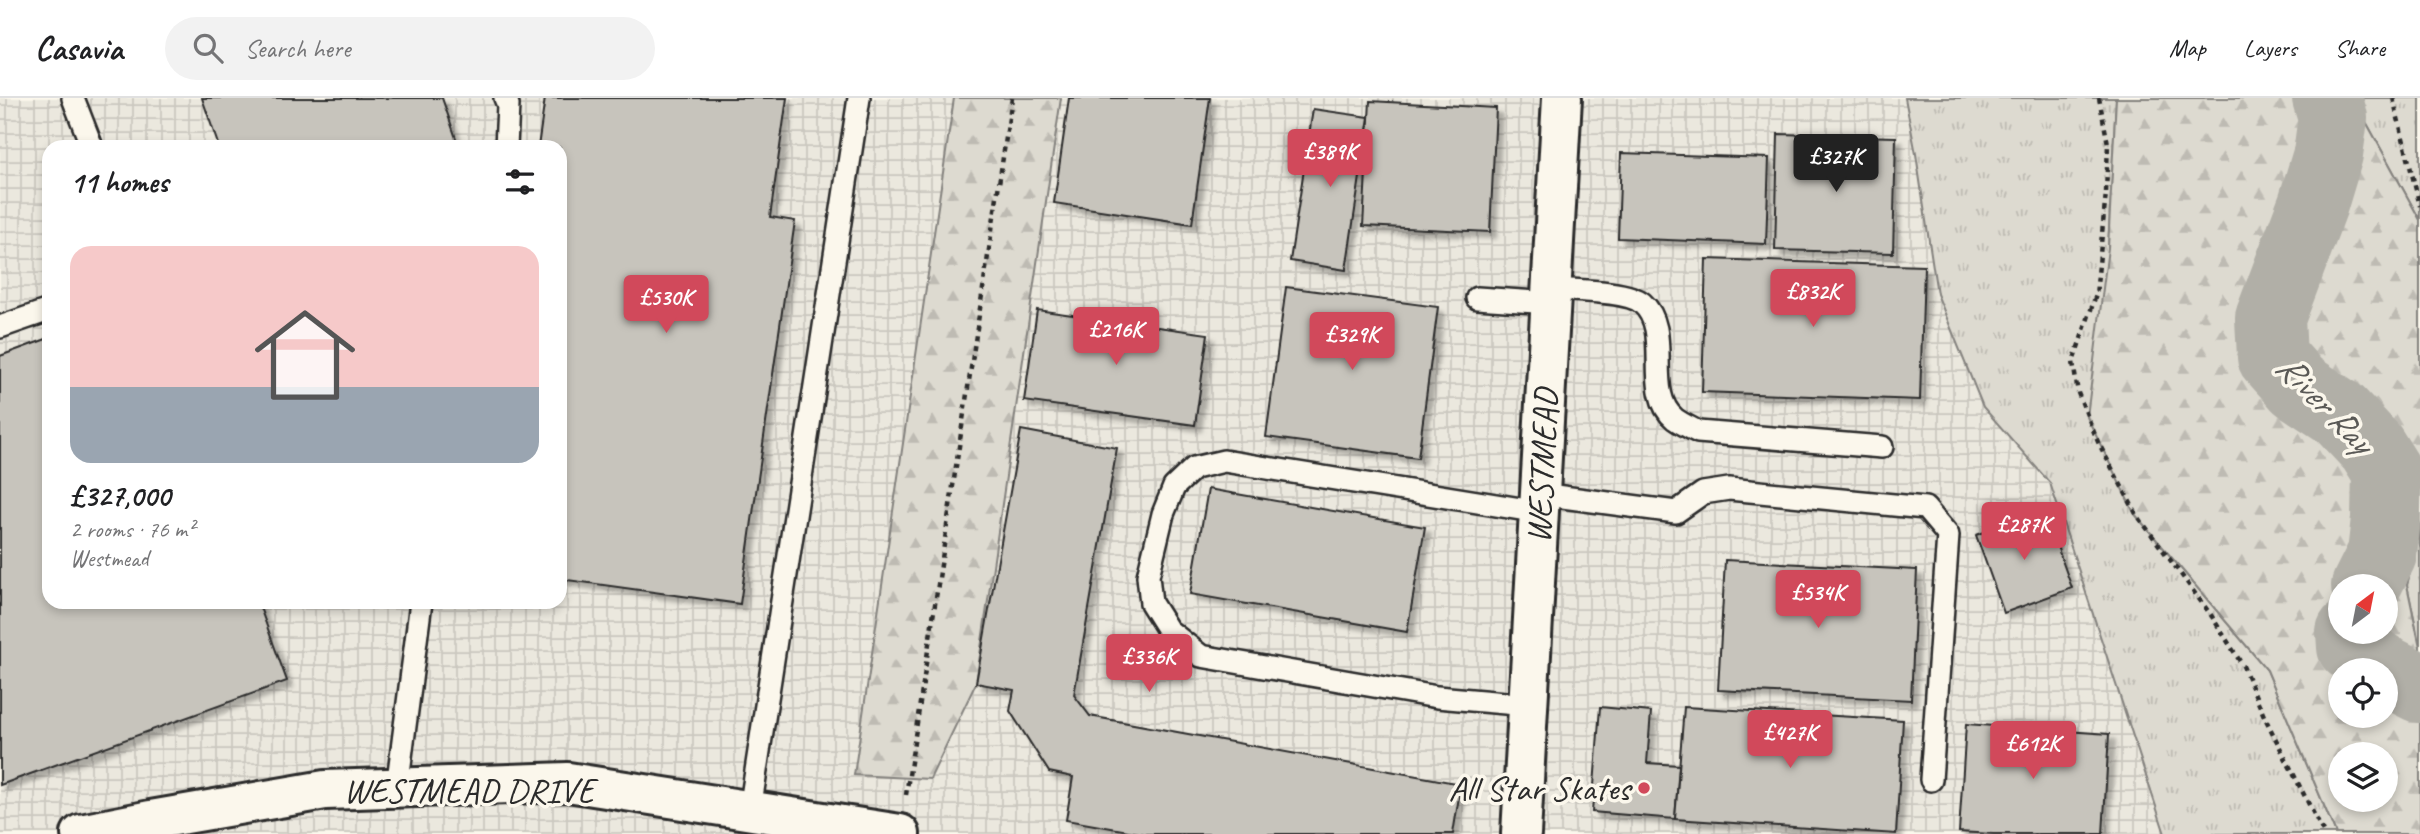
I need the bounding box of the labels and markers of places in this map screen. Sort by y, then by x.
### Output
pin: £389K [1281,130,1379,189]
pin: £327K [1787,134,1885,194]
pin: £832K [1764,270,1862,329]
pin: £530K [617,275,715,335]
pin: £216K [1067,308,1165,367]
pin: £329K [1303,313,1401,372]
pin: £287K [1975,503,2073,562]
pin: £534K [1769,570,1867,630]
pin: £336K [1100,634,1198,694]
pin: £427K [1741,710,1839,770]
pin: £612K [1984,722,2082,781]
place label: All Star Skates [1448,766,1633,811]
marker: All Star Skates [1636,780,1652,796]

